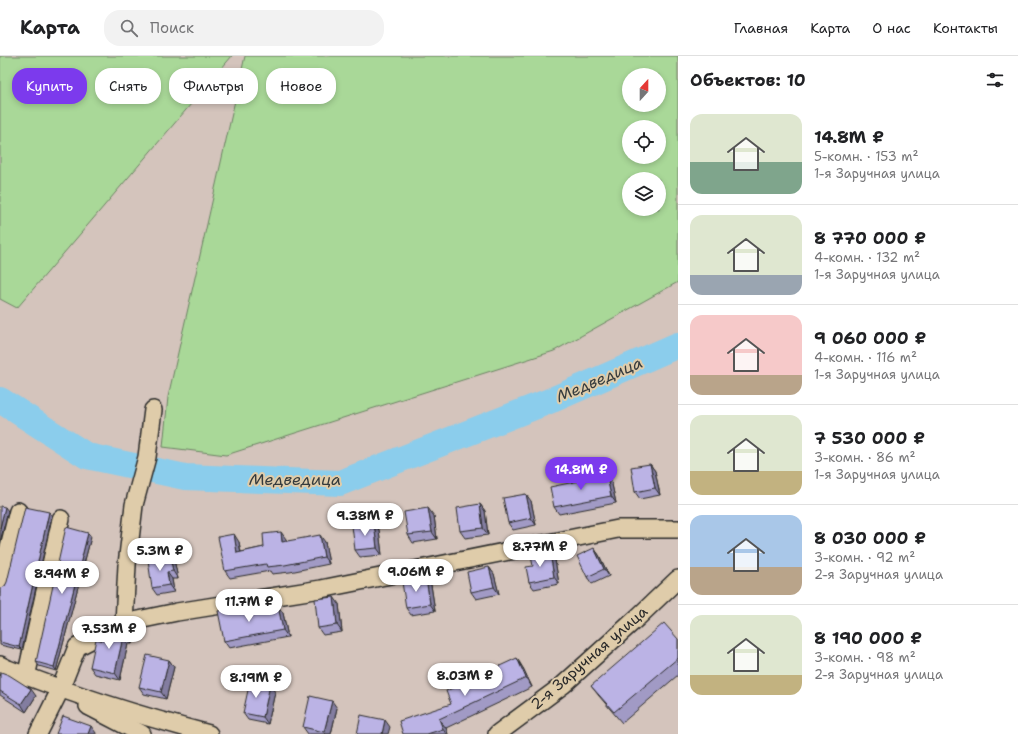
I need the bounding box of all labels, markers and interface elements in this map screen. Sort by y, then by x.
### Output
search box [104,10,384,46]
text: Карта [20,15,80,40]
icon: search [118,17,140,39]
text: Поиск [150,18,194,38]
text: Главная [734,19,788,37]
text: Карта [810,19,850,37]
text: О нас [872,19,911,37]
text: Контакты [933,19,998,37]
chip: Купить [12,68,87,104]
chip: Снять [95,68,161,104]
chip: Фильтры [169,68,258,104]
chip: Новое [266,68,336,104]
north arrow [622,68,666,112]
map controls [622,68,666,216]
text: Объектов: 10 [690,69,806,91]
icon: filters [984,69,1006,91]
button: locate [622,120,666,164]
text: 14.8M ₽ [814,126,884,148]
icon: home [722,130,770,178]
text: 5-комн. · 153 m² [814,148,918,165]
text: 1-я Заручная улица [814,165,940,182]
button: layers [622,172,666,216]
text: 8 770 000 ₽ [814,227,926,249]
icon: home [722,231,770,279]
text: 4-комн. · 132 m² [814,249,920,266]
text: 1-я Заручная улица [814,266,940,283]
text: 9 060 000 ₽ [814,327,927,349]
icon: home [722,331,770,379]
text: 4-комн. · 116 m² [814,349,917,366]
water label: Медведица [553,352,646,407]
text: 1-я Заручная улица [814,366,940,383]
text: 7 530 000 ₽ [814,427,925,449]
icon: home [722,431,770,479]
text: 3-комн. · 86 m² [814,449,916,466]
pin: 14.8M ₽ [544,457,618,491]
text: 14.8M ₽ [554,461,608,478]
text: 1-я Заручная улица [814,466,940,483]
water label: Медведица [249,469,341,490]
pin: 9.38M ₽ [328,503,402,537]
text: 9.38M ₽ [336,507,394,524]
text: 8 030 000 ₽ [814,527,926,549]
icon: home [722,531,770,579]
pin: 8.77M ₽ [503,534,577,568]
pin: 5.3M ₽ [127,538,193,572]
text: 8.77M ₽ [512,538,568,555]
text: 5.3M ₽ [136,542,184,559]
text: 3-комн. · 92 m² [814,549,915,566]
pin: 9.06M ₽ [379,559,453,593]
pin: 8.94M ₽ [25,561,99,595]
text: 9.06M ₽ [387,563,445,580]
text: 8.94M ₽ [34,565,90,582]
text: 2-я Заручная улица [814,566,943,583]
pin: 11.7M ₽ [212,589,286,623]
text: 11.7M ₽ [224,593,274,610]
street label: 2-я Заручная улица [526,601,652,714]
pin: 7.53M ₽ [72,616,146,650]
text: 7.53M ₽ [81,620,137,637]
text: 8 190 000 ₽ [814,627,922,649]
icon: home [722,631,770,679]
text: 3-комн. · 98 m² [814,649,916,666]
pin: 8.03M ₽ [428,663,502,697]
pin: 8.19M ₽ [219,665,293,699]
text: 2-я Заручная улица [814,666,943,683]
text: 8.03M ₽ [437,667,493,684]
text: 8.19M ₽ [230,669,282,686]

